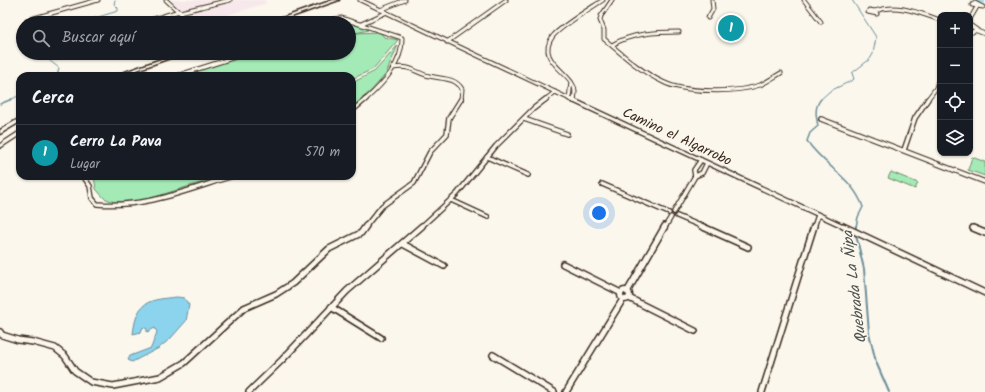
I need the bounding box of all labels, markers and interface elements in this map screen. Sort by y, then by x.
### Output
map controls [937,12,973,156]
button: + [937,12,973,48]
pin: 1 [718,13,744,43]
search box [16,16,356,60]
text: Buscar aquí [62,26,135,50]
icon: search [30,27,52,49]
button: − [937,48,973,84]
button: locate [937,84,973,120]
text: Cerca [32,85,74,112]
street label: Camino el Algarrobo [619,102,735,172]
button: layers [937,120,973,156]
text: Cerro La Pava [70,130,162,154]
text: 1 [43,142,47,163]
text: 570 m [305,142,340,163]
text: Lugar [70,154,100,175]
your location [589,203,609,223]
water label: Quebrada La Ñipa [836,228,874,345]

